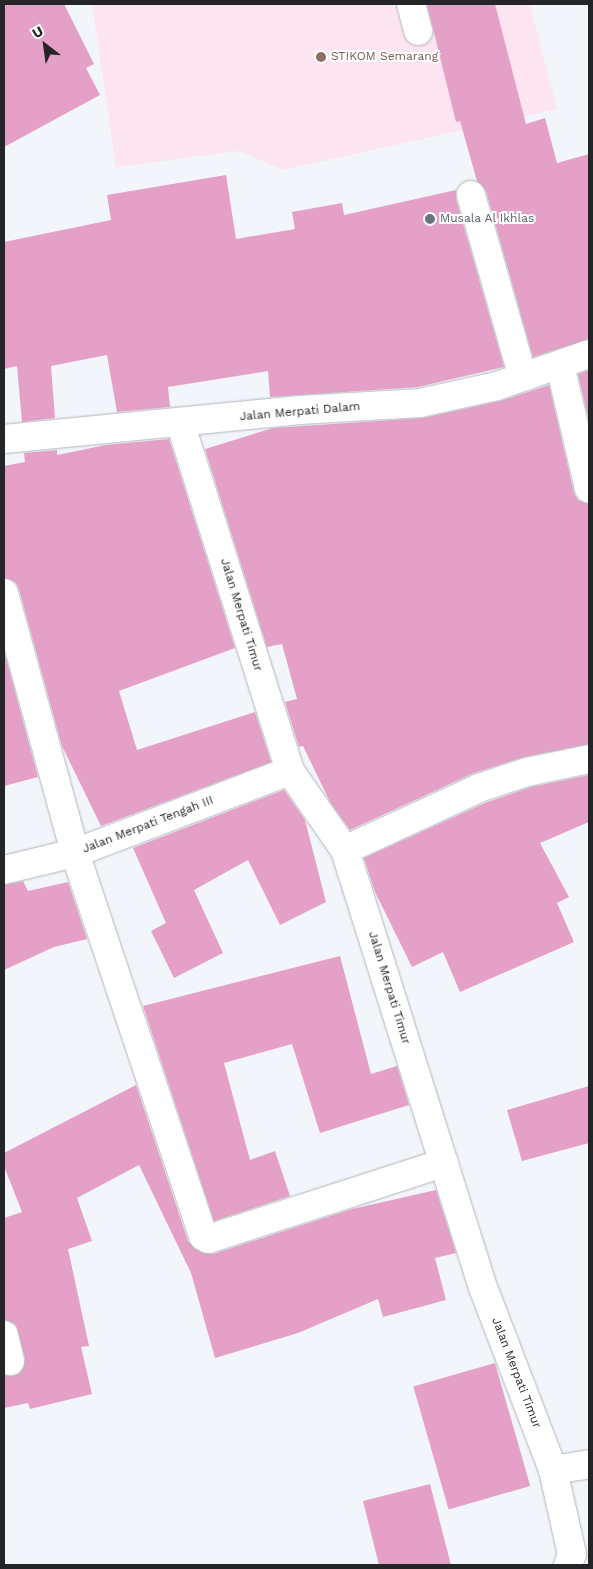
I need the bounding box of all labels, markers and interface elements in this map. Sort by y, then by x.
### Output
north arrow [20,20,70,70]
text: U [29,23,46,41]
place label: STIKOM Semarang [331,50,438,64]
marker: STIKOM Semarang [315,51,327,63]
place label: Musala Al Ikhlas [440,212,535,226]
marker: Musala Al Ikhlas [424,213,436,225]
street label: Jalan Merpati Dalam [239,400,361,424]
street label: Jalan Merpati Timur [217,557,265,673]
street label: Jalan Merpati Tengah III [80,793,216,857]
street label: Jalan Merpati Timur [365,930,413,1046]
street label: Jalan Merpati Timur [488,1315,544,1431]

